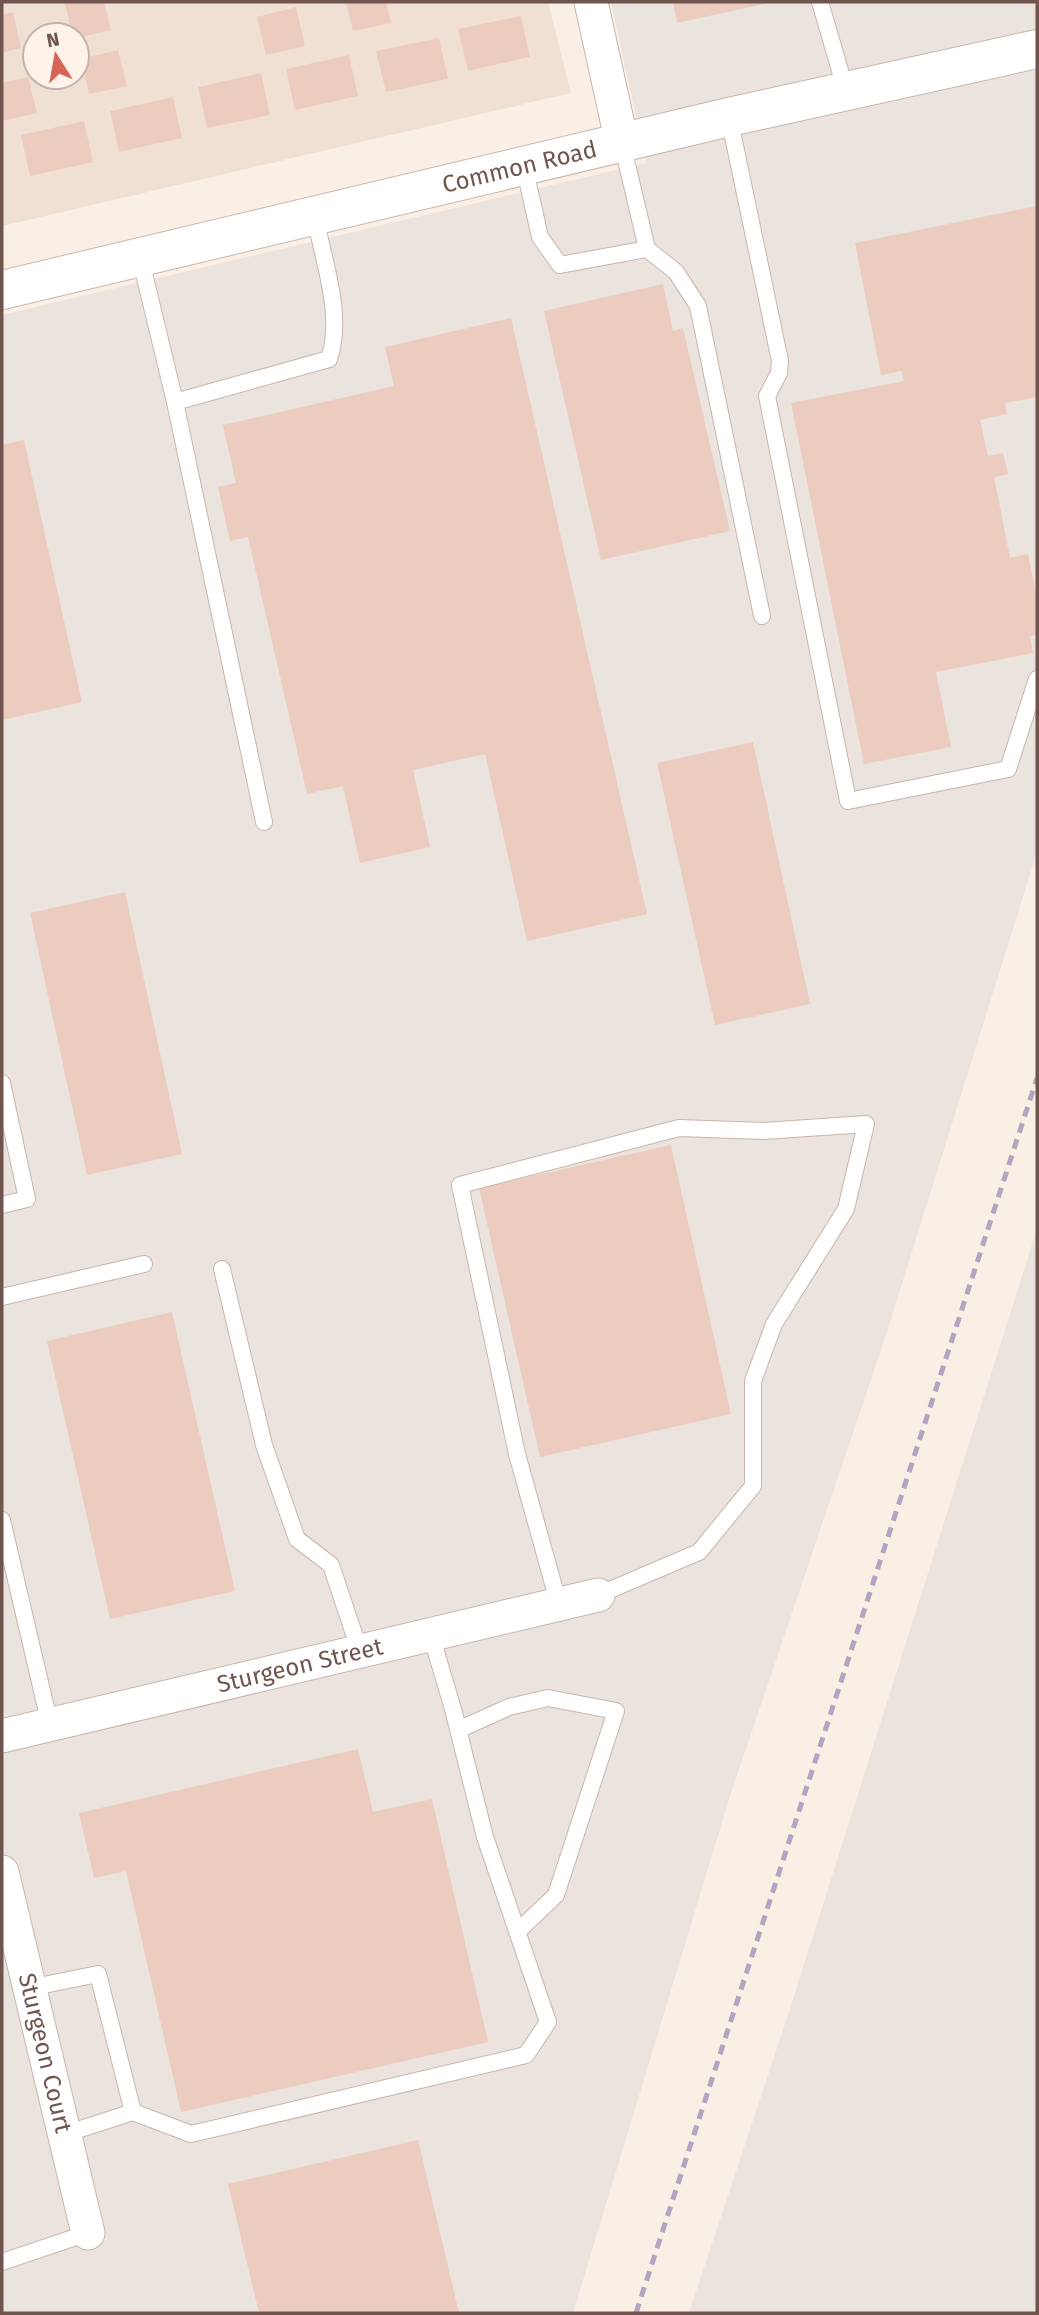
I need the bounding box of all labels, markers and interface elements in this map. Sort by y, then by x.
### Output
north arrow [21,21,91,91]
text: N [44,27,61,52]
street label: Common Road [439,135,600,199]
street label: Sturgeon Street [214,1632,386,1699]
street label: Sturgeon Court [13,1970,78,2136]

